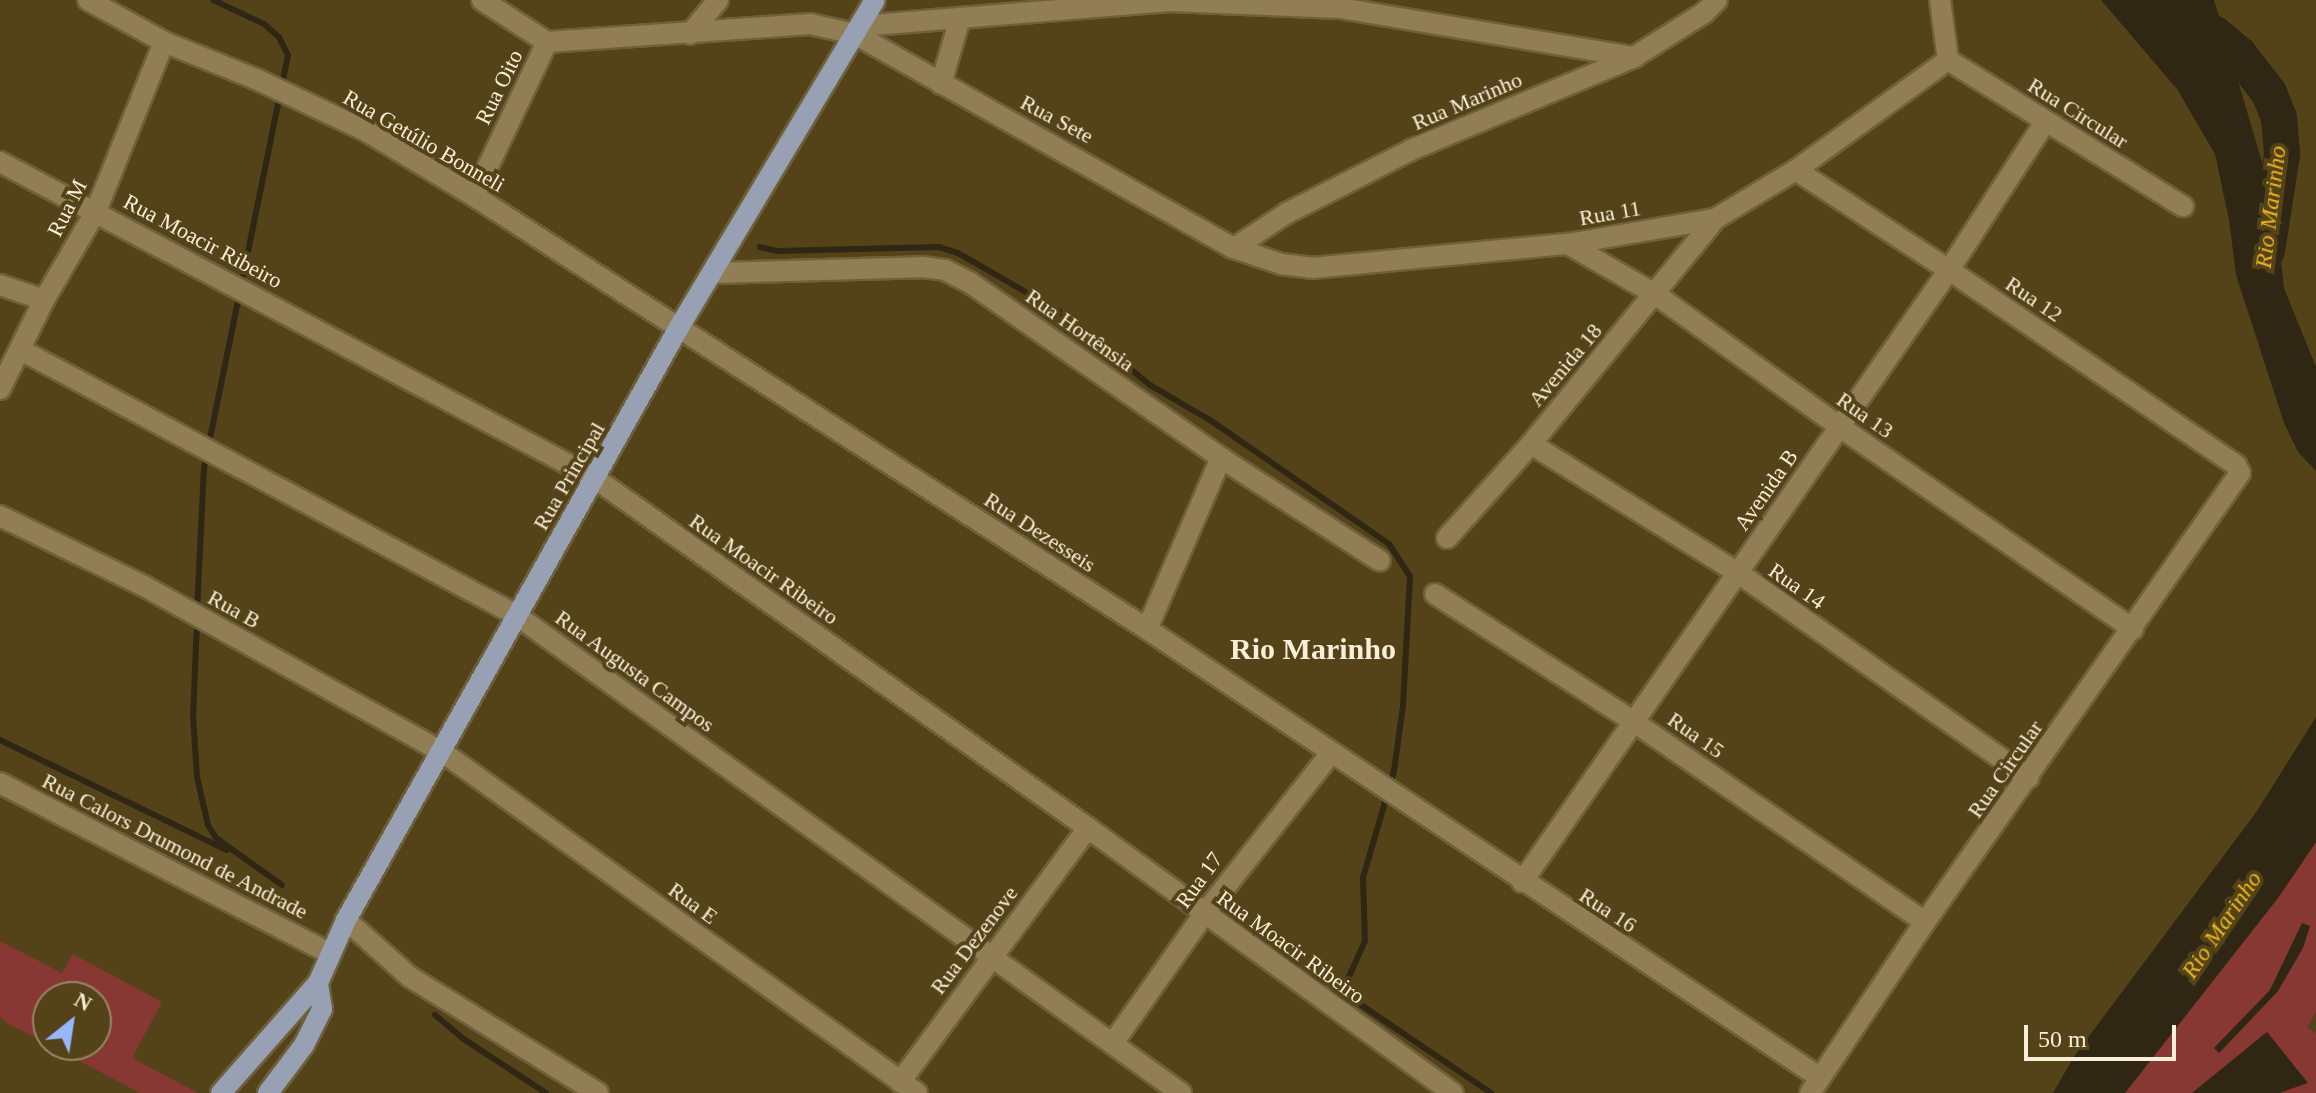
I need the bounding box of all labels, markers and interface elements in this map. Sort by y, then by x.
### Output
street label: Rua Oito [470,45,528,129]
street label: Rua Marinho [1408,66,1526,136]
street label: Rua Circular [2023,72,2133,154]
street label: Rua Getúlio Bonneli [339,84,509,198]
street label: Rua Sete [1016,89,1098,149]
water label: Rio Marinho [2249,144,2293,270]
street label: Rua M [42,175,92,241]
street label: Rua Moacir Ribeiro [119,188,287,294]
street label: Rua 11 [1577,195,1643,231]
street label: Rua 12 [2001,270,2067,328]
street label: Rua Hortênsia [1021,283,1139,377]
street label: Avenida 18 [1523,318,1607,412]
street label: Rua 13 [1832,386,1898,444]
street label: Rua Principal [527,417,611,535]
street label: Avenida B [1728,444,1804,536]
street label: Rua Dezesseis [979,486,1101,578]
street label: Rua Moacir Ribeiro [684,508,844,630]
street label: Rua 14 [1764,557,1830,615]
street label: Rua B [203,584,265,634]
street label: Rua Augusta Campos [550,604,720,738]
district label: Rio Marinho [1230,631,1396,667]
street label: Rua 15 [1663,706,1729,764]
street label: Rua Circular [1962,715,2048,823]
street label: Rua Calors Drumond de Andrade [37,767,313,925]
street label: Rua 17 [1170,847,1228,913]
water label: Rio Marinho [2176,866,2268,984]
street label: Rua E [663,876,723,930]
street label: Rua Dezenove [925,881,1023,999]
street label: Rua 16 [1574,882,1642,938]
street label: Rua Moacir Ribeiro [1212,885,1370,1009]
north arrow [32,981,112,1061]
text: N [70,987,96,1016]
scale bar [2028,1009,2180,1059]
text: 50 m [2038,1026,2087,1052]

